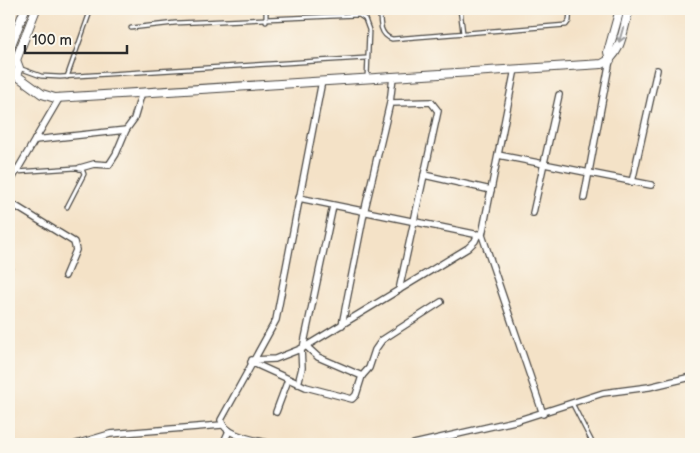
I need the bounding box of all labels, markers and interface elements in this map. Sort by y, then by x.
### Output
scale bar [25,22,128,54]
one-way arrow [616,27,626,43]
text: 100 m [32,31,72,50]

